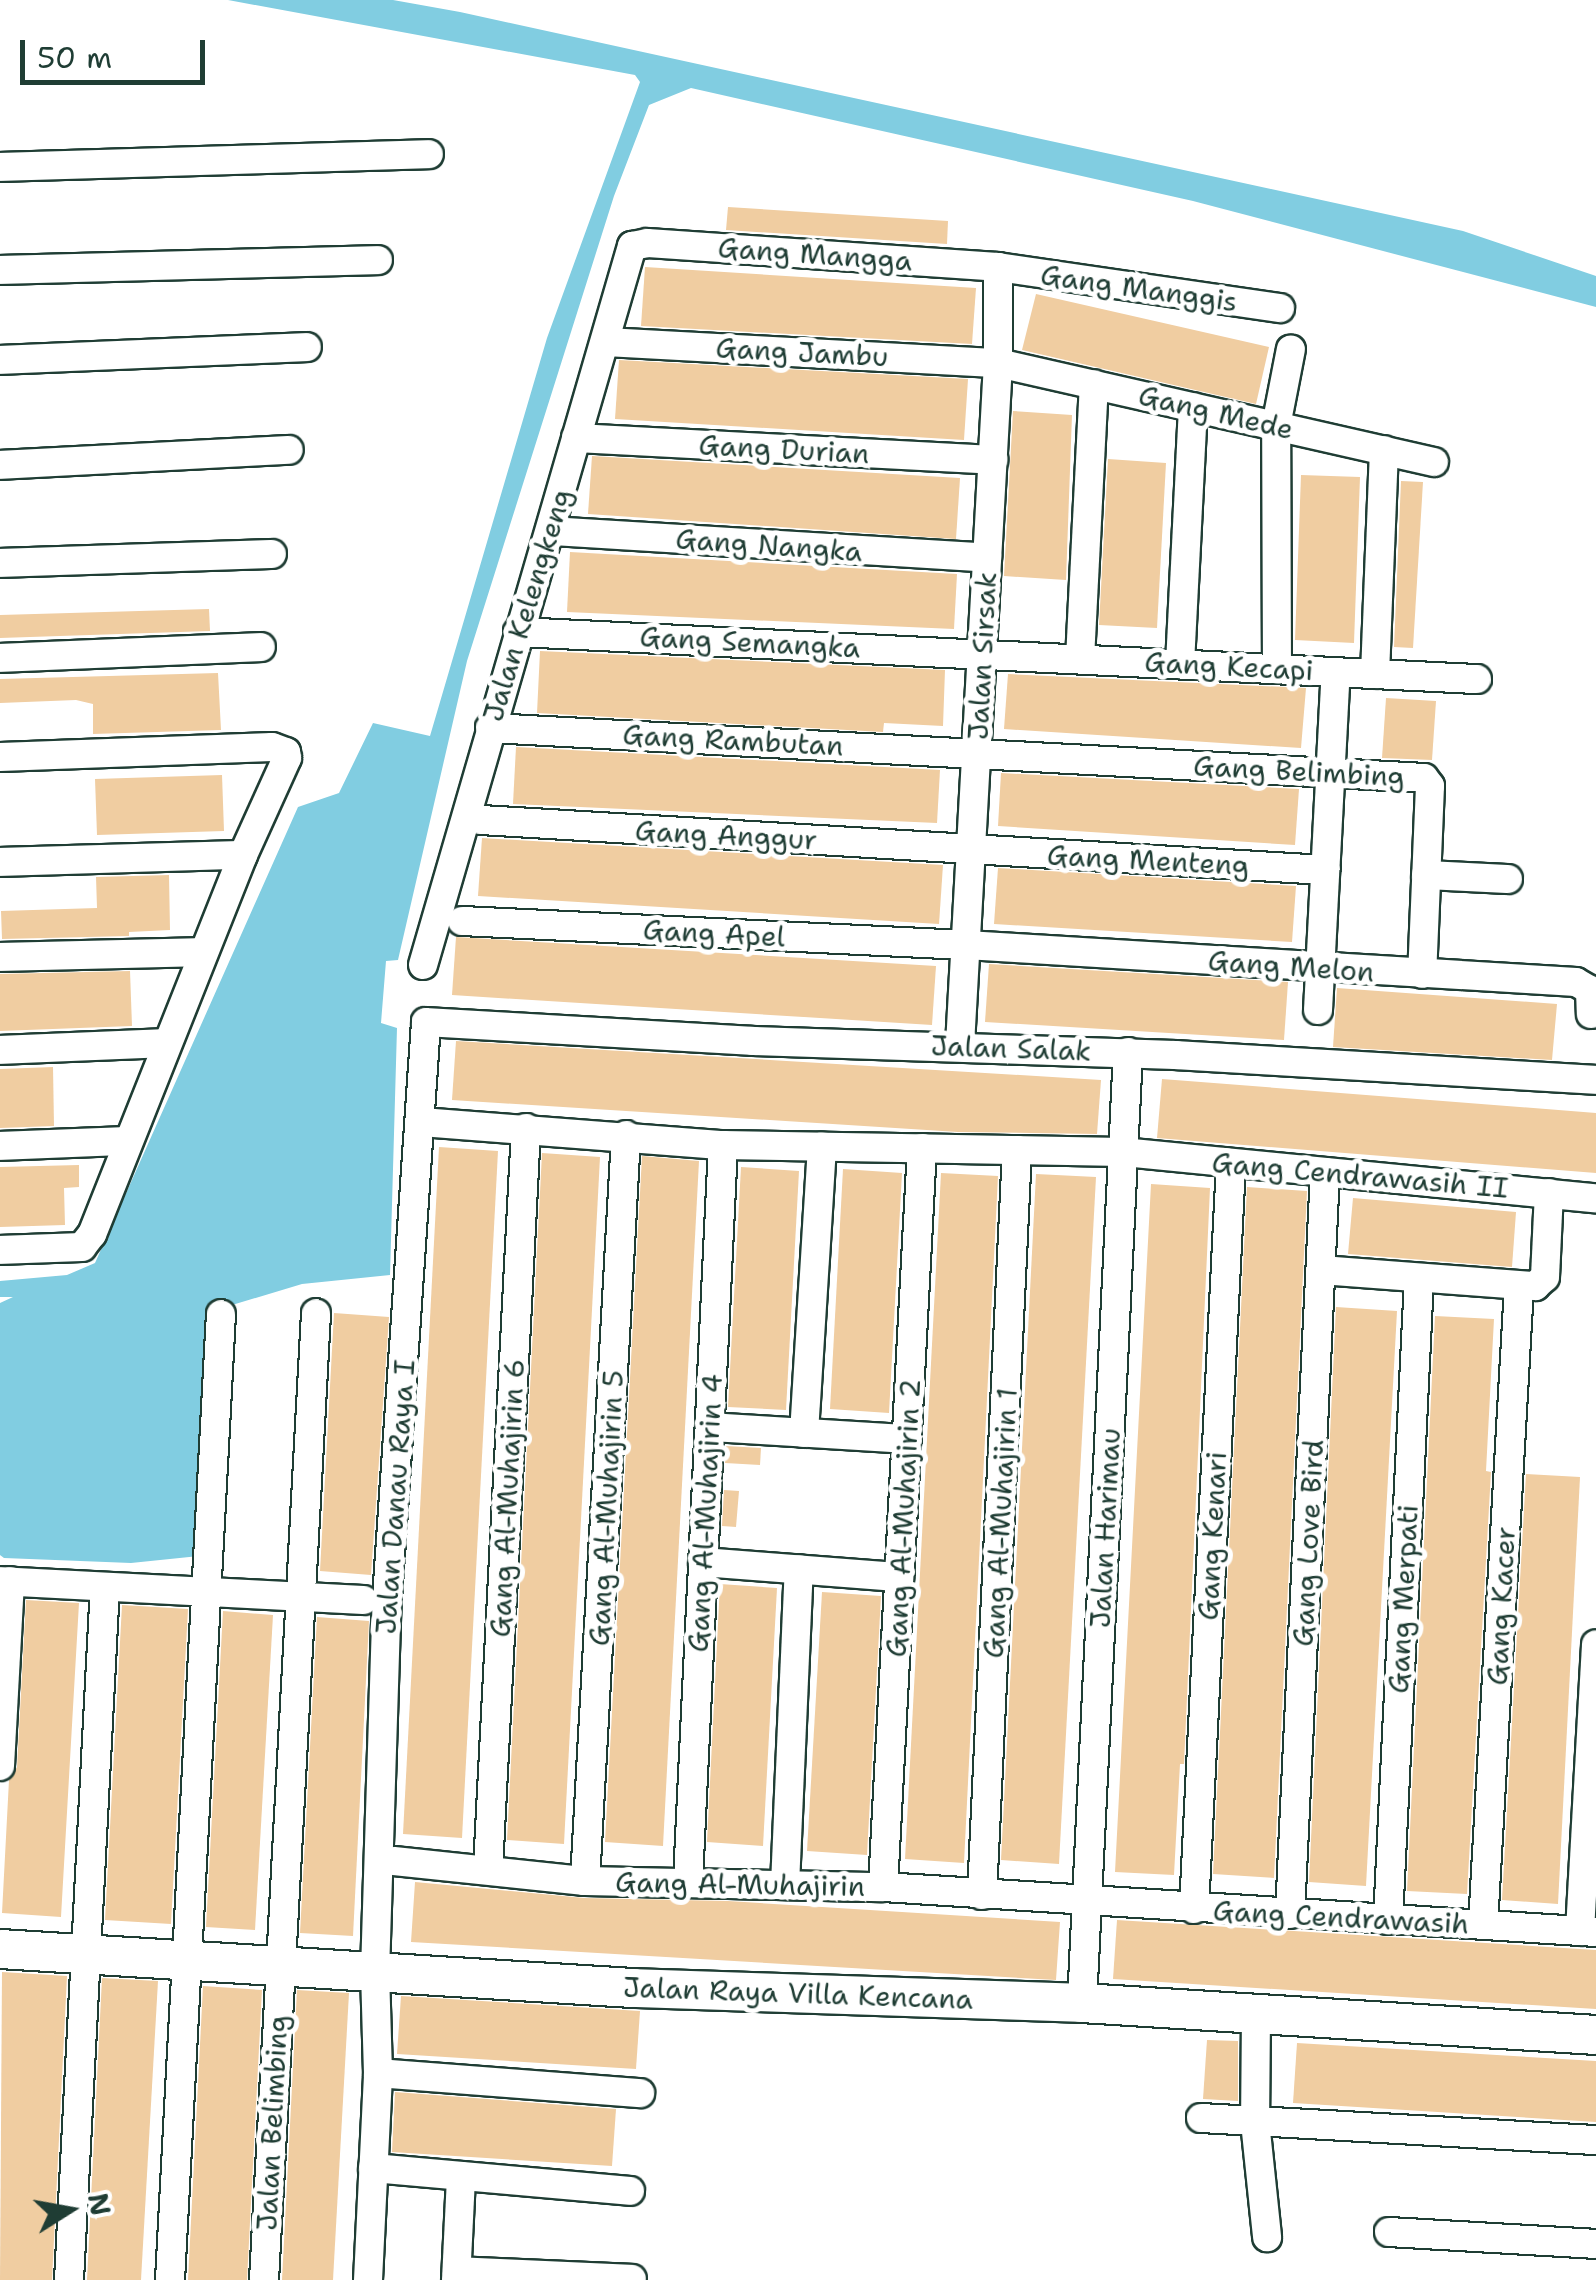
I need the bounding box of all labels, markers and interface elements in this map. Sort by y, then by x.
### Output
scale bar [25,20,210,82]
text: 50 m [37,37,112,78]
street label: Gang Mangga [717,230,913,278]
street label: Gang Manggis [1038,258,1240,318]
street label: Gang Jambu [715,331,889,373]
street label: Gang Mede [1135,378,1297,446]
street label: Gang Durian [698,428,870,470]
street label: Jalan Kelengkeng [476,485,578,725]
street label: Gang Nangka [674,522,864,568]
street label: Jalan Sirsak [961,571,1003,741]
street label: Gang Semangka [639,619,861,665]
street label: Gang Kecapi [1144,645,1314,687]
street label: Gang Rambutan [622,717,844,763]
street label: Gang Belimbing [1192,749,1406,793]
street label: Gang Anggur [634,813,818,857]
street label: Gang Menteng [1046,838,1250,882]
street label: Gang Apel [642,912,786,954]
street label: Gang Melon [1207,943,1375,989]
street label: Jalan Salak [930,1028,1092,1068]
street label: Gang Cendrawasih II [1210,1145,1510,1205]
street label: Gang Al-Muhajirin 6 [483,1358,531,1638]
street label: Jalan Danau Raya I [369,1359,421,1635]
street label: Gang Al-Muhajirin 5 [582,1369,630,1647]
street label: Gang Al-Muhajirin 4 [681,1373,729,1653]
street label: Gang Al-Muhajirin 2 [879,1378,927,1658]
street label: Gang Al-Muhajirin 1 [976,1387,1024,1659]
street label: Jalan Harimau [1083,1427,1127,1629]
street label: Gang Love Bird [1286,1439,1330,1647]
street label: Gang Kenari [1191,1451,1233,1621]
street label: Gang Merpati [1381,1504,1425,1694]
street label: Gang Kacer [1480,1526,1522,1686]
street label: Gang Al-Muhajirin [615,1865,865,1903]
street label: Gang Cendrawasih [1212,1894,1470,1940]
street label: Jalan Raya Villa Kencana [622,1970,974,2016]
street label: Jalan Belimbing [250,2014,294,2232]
north arrow [20,2160,120,2260]
text: N [79,2190,120,2219]

